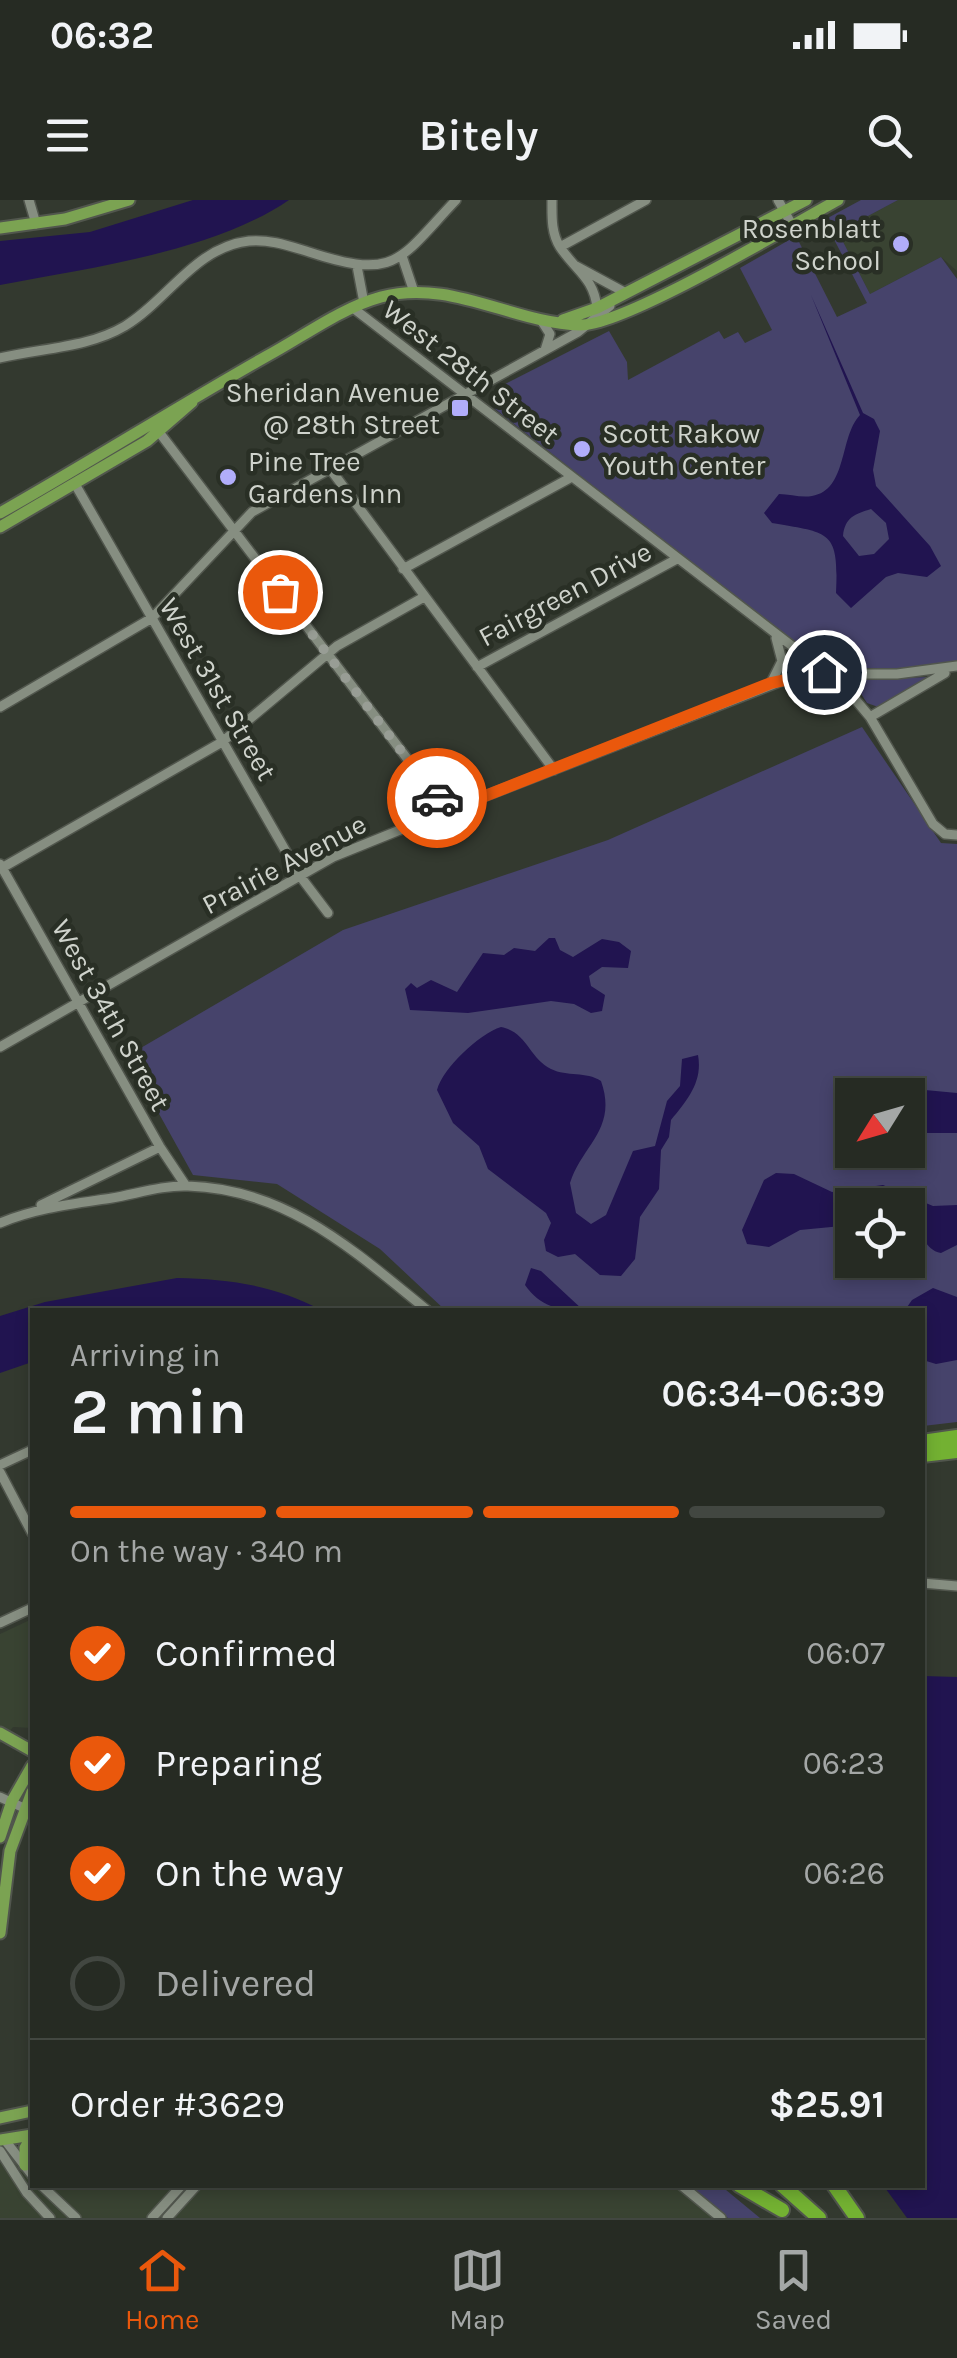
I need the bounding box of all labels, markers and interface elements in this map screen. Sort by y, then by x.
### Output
text: 06:32 [50,13,154,58]
icon: menu [40,108,95,163]
icon: search [862,108,917,163]
text: Bitely [419,109,538,161]
place label: Rosenblatt School [742,212,881,277]
marker: Rosenblatt School [890,233,912,255]
street label: West 28th Street [376,293,566,451]
place label: Sheridan Avenue @ 28th Street [226,376,440,441]
marker: Sheridan Avenue @ 28th Street [449,397,471,419]
place label: Scott Rakow Youth Center [602,417,766,482]
marker: Scott Rakow Youth Center [571,438,593,460]
place label: Pine Tree Gardens Inn [248,445,402,510]
marker: Pine Tree Gardens Inn [217,466,239,488]
street label: Fairgreen Drive [473,535,657,653]
pin [238,550,323,635]
icon: bag [253,565,308,620]
street label: West 31st Street [152,592,284,786]
pin [782,630,867,715]
icon: home [797,645,852,700]
courier [387,748,487,848]
icon: car [410,771,465,826]
street label: Prairie Avenue [196,807,372,921]
street label: West 34th Street [45,914,177,1116]
north arrow [835,1078,925,1168]
map controls [835,1078,925,1278]
button: locate [835,1188,925,1278]
text: Arriving in [70,1337,221,1374]
text: 06:34–06:39 [662,1371,885,1416]
text: 2 min [70,1373,247,1449]
text: On the way · 340 m [70,1533,343,1570]
icon: check [70,1626,125,1681]
text: Confirmed [155,1631,338,1676]
text: 06:07 [806,1635,885,1672]
icon: check [70,1736,125,1791]
text: Preparing [155,1741,322,1786]
text: 06:23 [803,1745,885,1782]
icon: check [70,1846,125,1901]
text: On the way [155,1851,343,1896]
text: 06:26 [803,1855,885,1892]
text: Delivered [155,1961,316,2006]
text: Order #3629 [70,2082,285,2127]
text: $25.91 [769,2082,885,2127]
tab: Home [125,2243,200,2336]
tab: Map [449,2243,505,2336]
tab: Saved [755,2243,832,2336]

